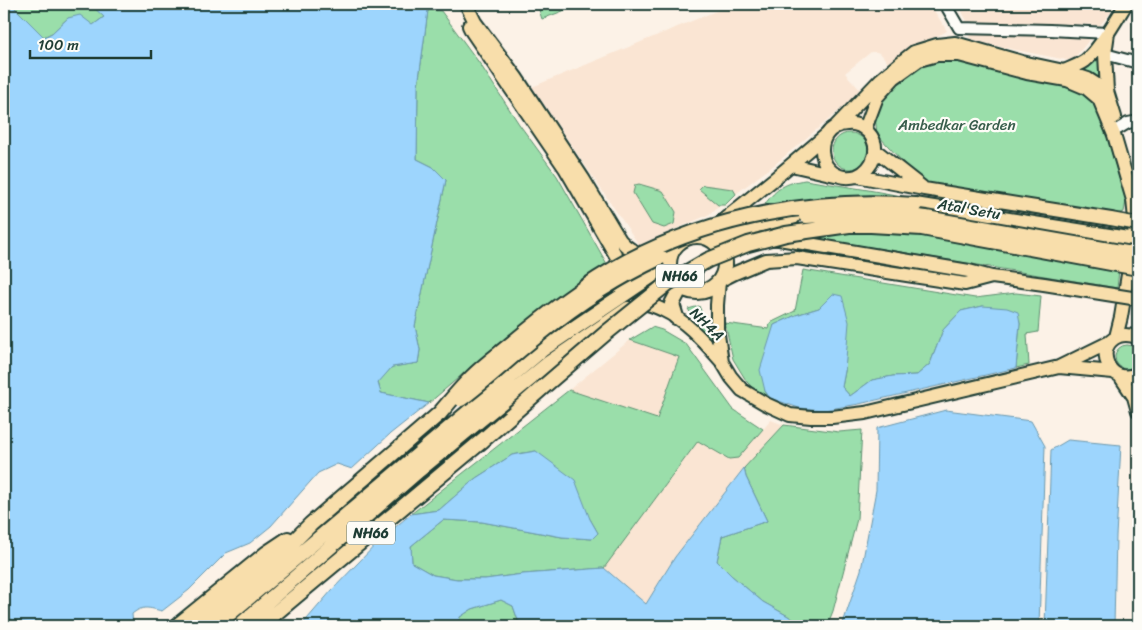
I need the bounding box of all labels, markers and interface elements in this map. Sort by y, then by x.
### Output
scale bar [30,28,151,60]
text: 100 m [38,32,79,58]
park label: Ambedkar Garden [897,112,1016,138]
street label: Atal Setu [935,191,1002,227]
road number: NH66 [656,264,704,288]
street label: NH4A [683,301,731,347]
road number: NH66 [347,522,395,544]

